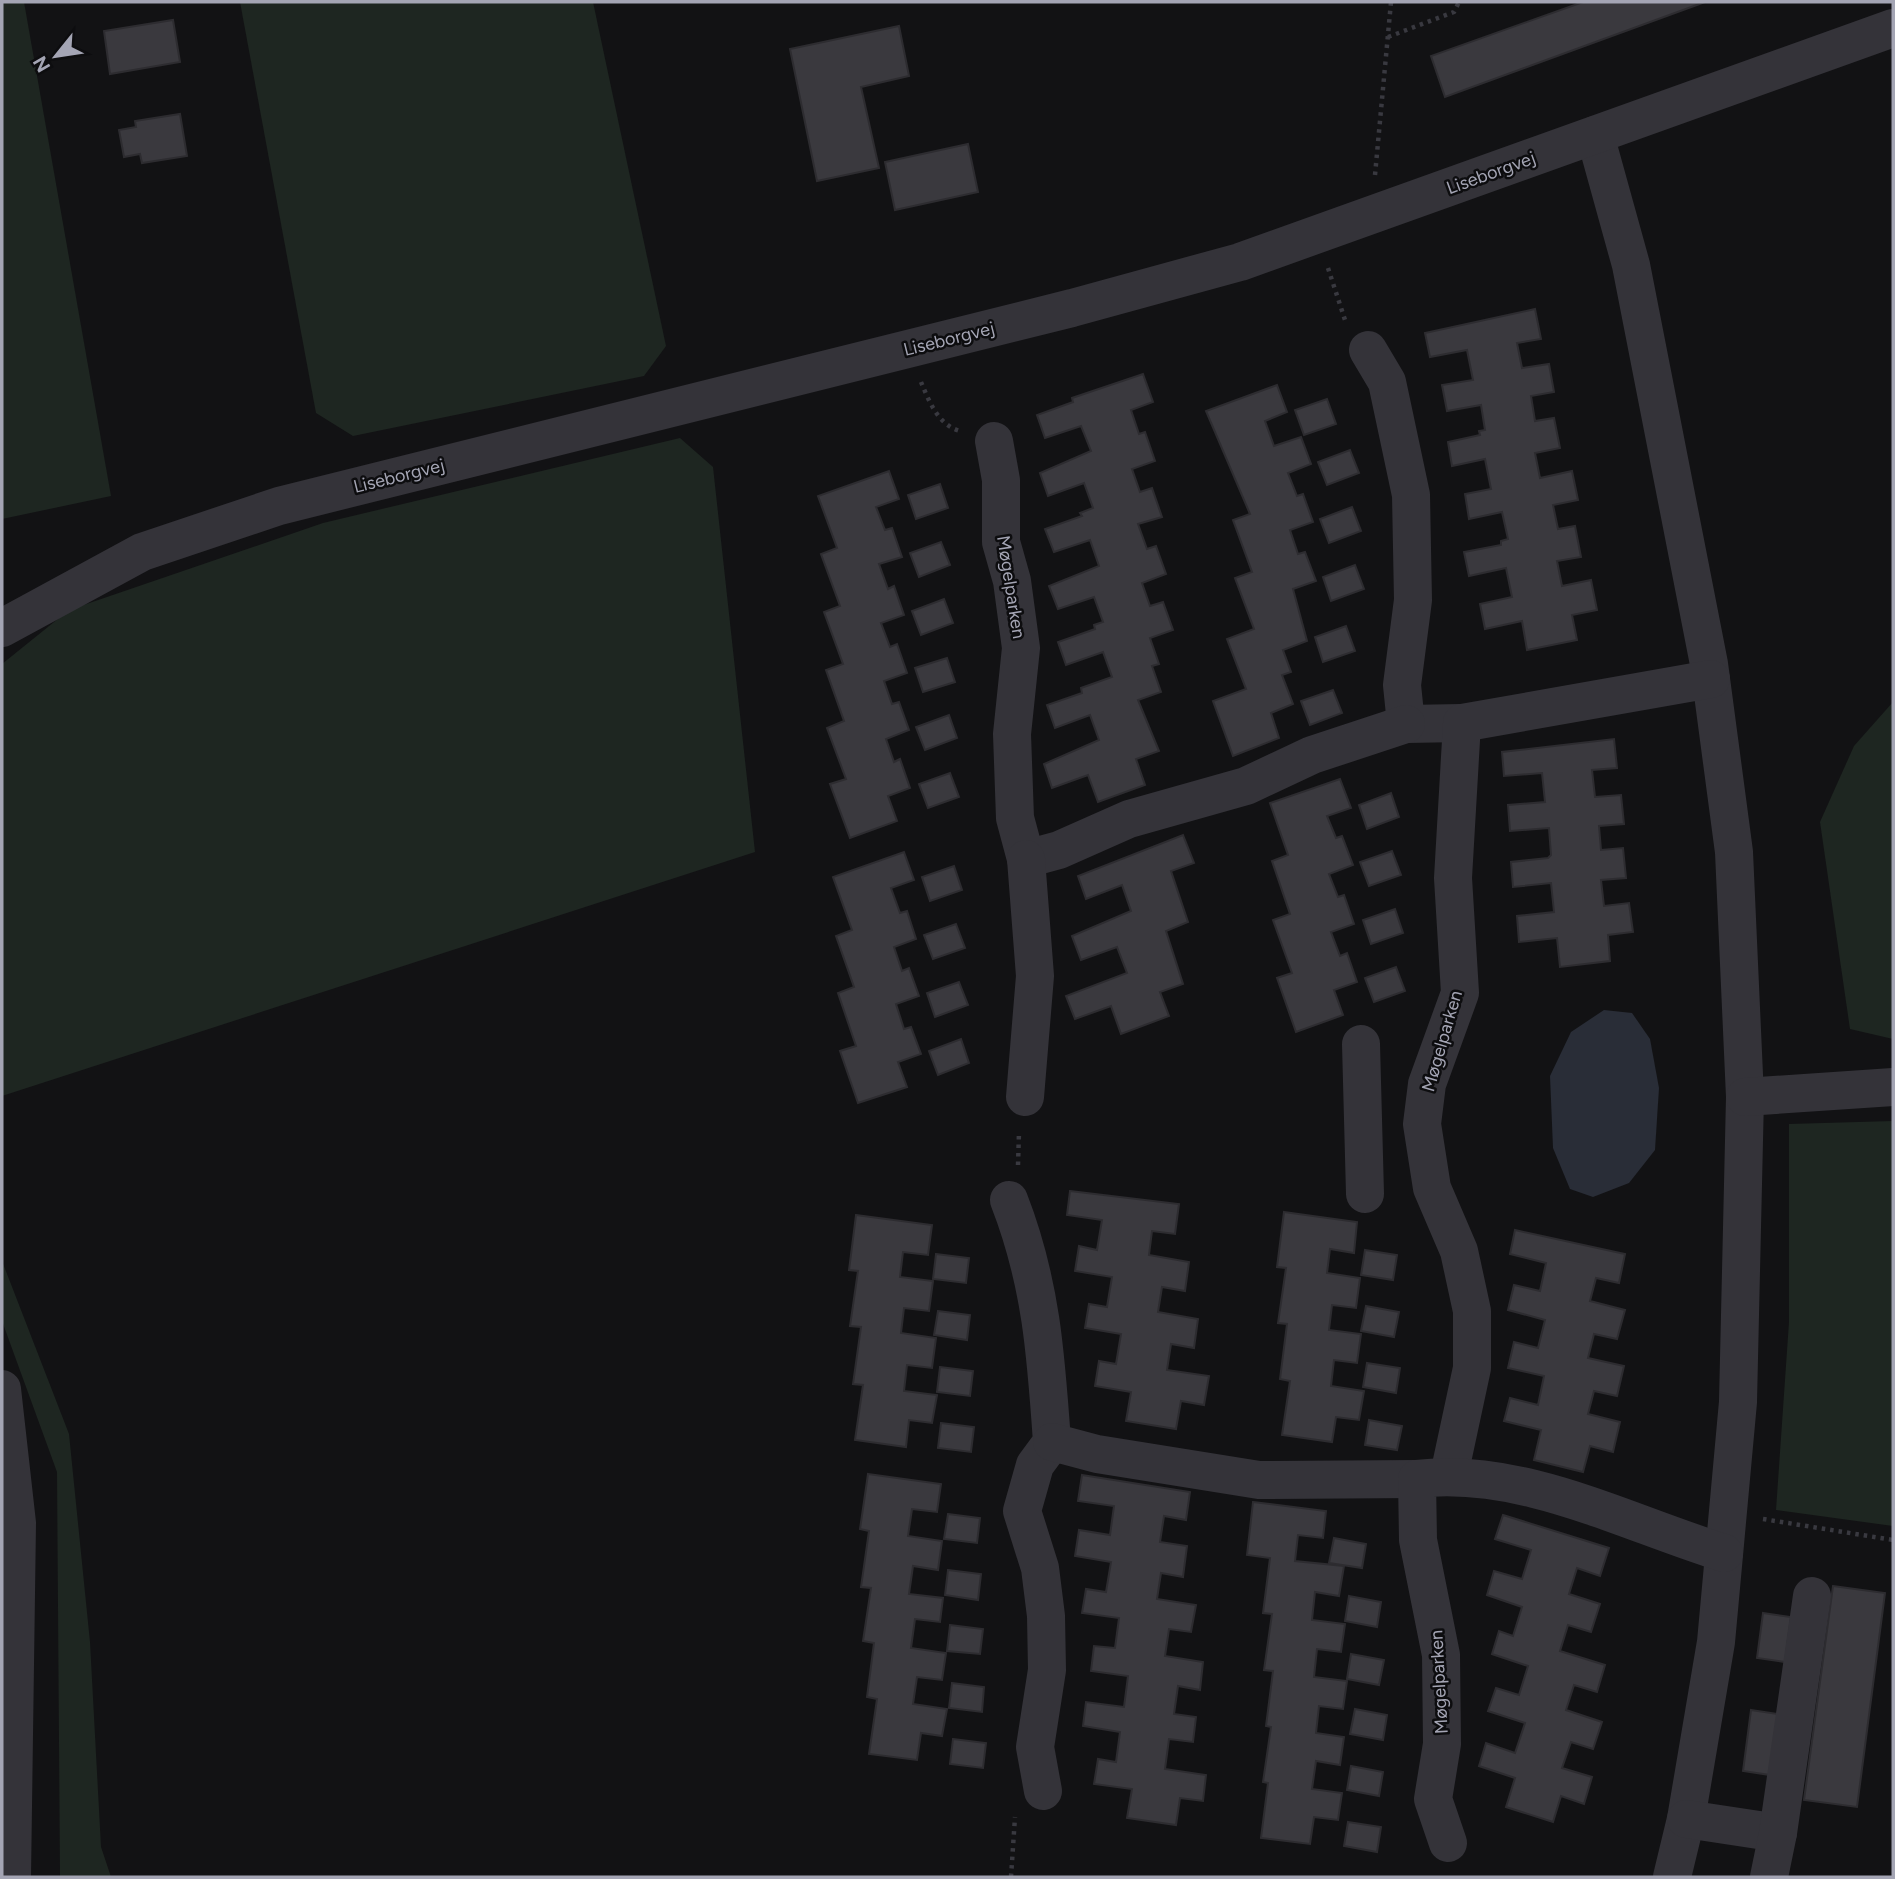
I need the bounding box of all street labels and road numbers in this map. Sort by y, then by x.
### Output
street label: Liseborgvej [1443,147,1539,199]
street label: Liseborgvej [901,317,997,361]
street label: Liseborgvej [351,454,447,498]
street label: Møgelparken [992,534,1030,640]
street label: Møgelparken [1417,988,1467,1094]
street label: Møgelparken [1425,1629,1453,1735]

